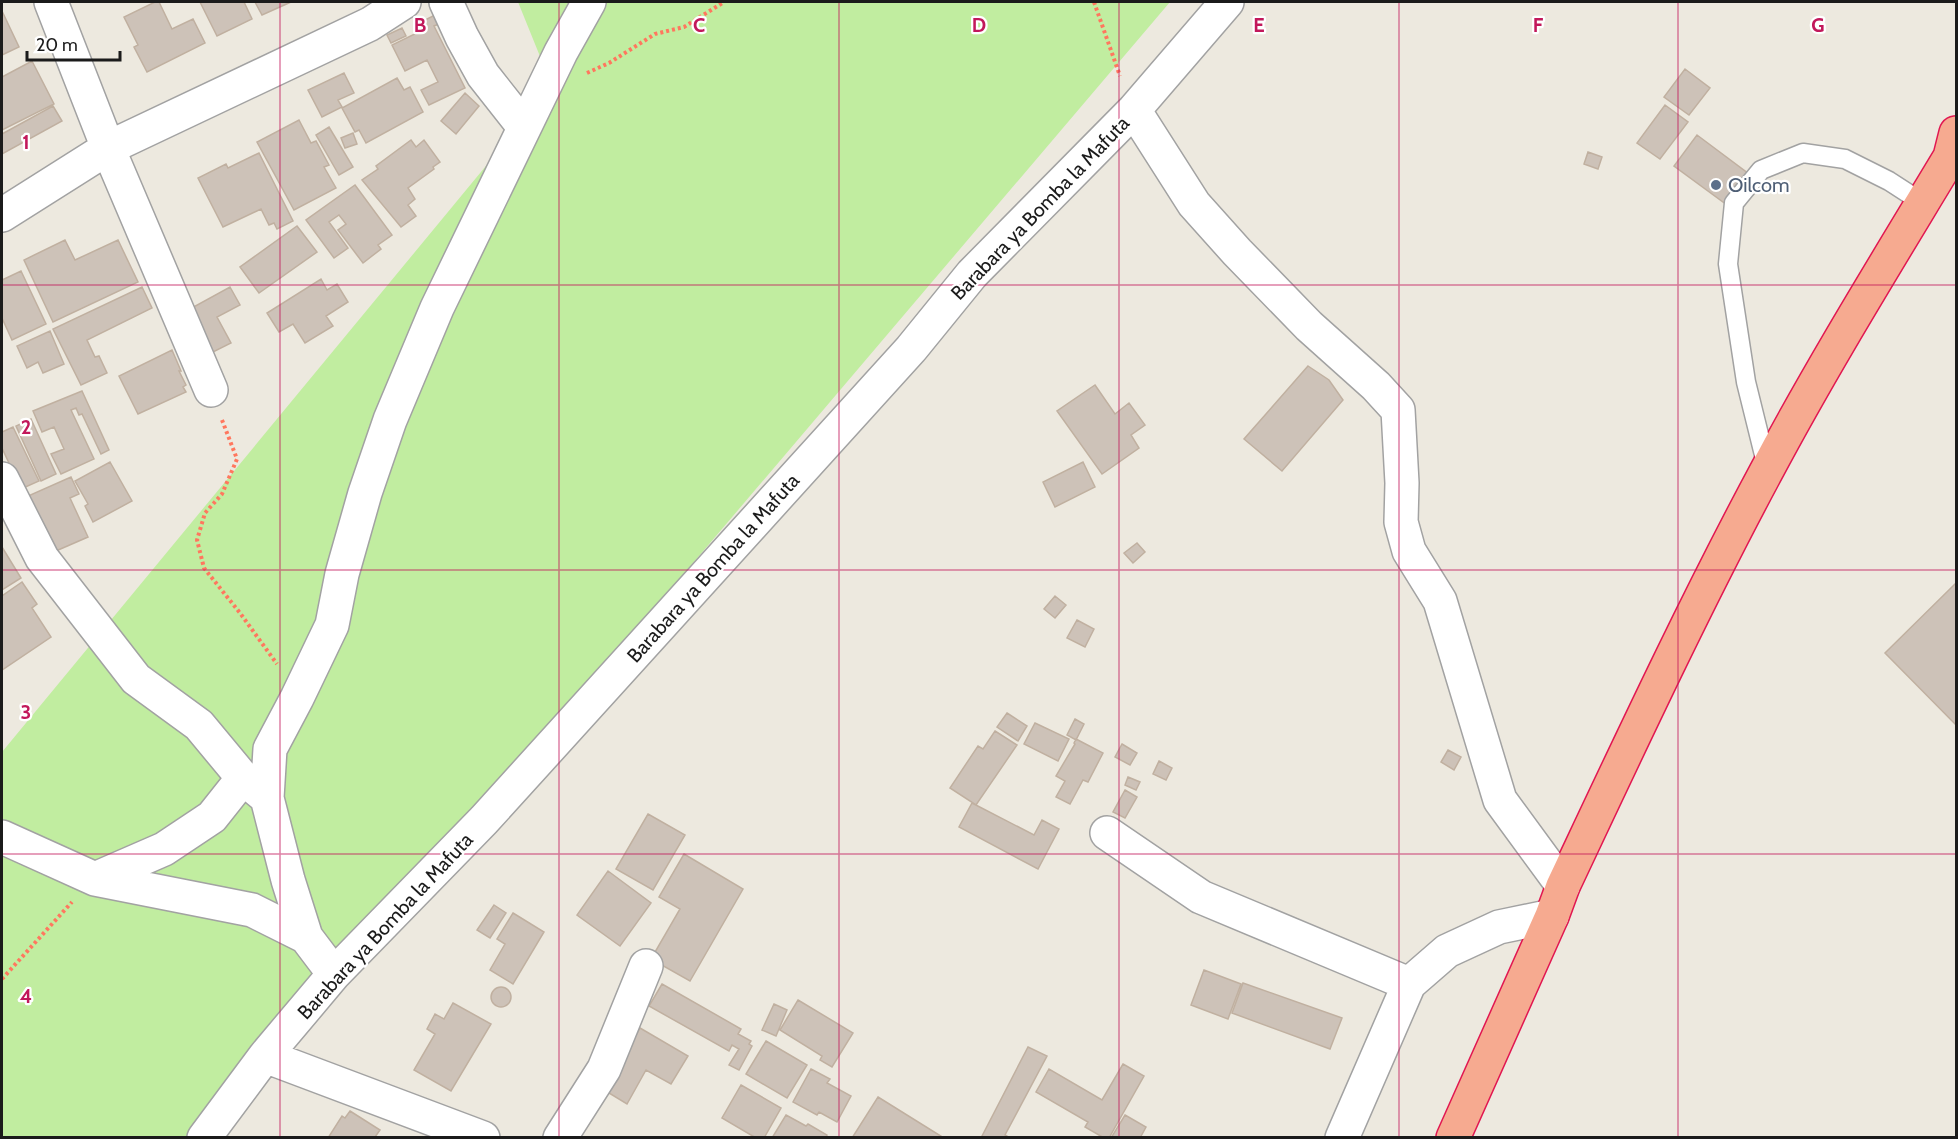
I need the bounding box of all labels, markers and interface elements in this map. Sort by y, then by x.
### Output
text: B [414,13,426,37]
text: C [693,13,705,37]
text: D [972,13,986,37]
text: E [1253,13,1265,37]
text: F [1533,13,1544,37]
text: G [1811,13,1825,37]
scale bar [27,24,120,62]
text: 20 m [36,34,78,56]
street label: Barabara ya Bomba la Mafuta [946,111,1134,305]
text: 1 [22,130,30,154]
place label: Oilcom [1728,173,1790,197]
marker: Oilcom [1709,178,1723,192]
text: 2 [21,415,31,439]
street label: Barabara ya Bomba la Mafuta [622,468,804,667]
text: 3 [21,700,31,724]
street label: Barabara ya Bomba la Mafuta [292,828,478,1024]
text: 4 [20,984,32,1008]

